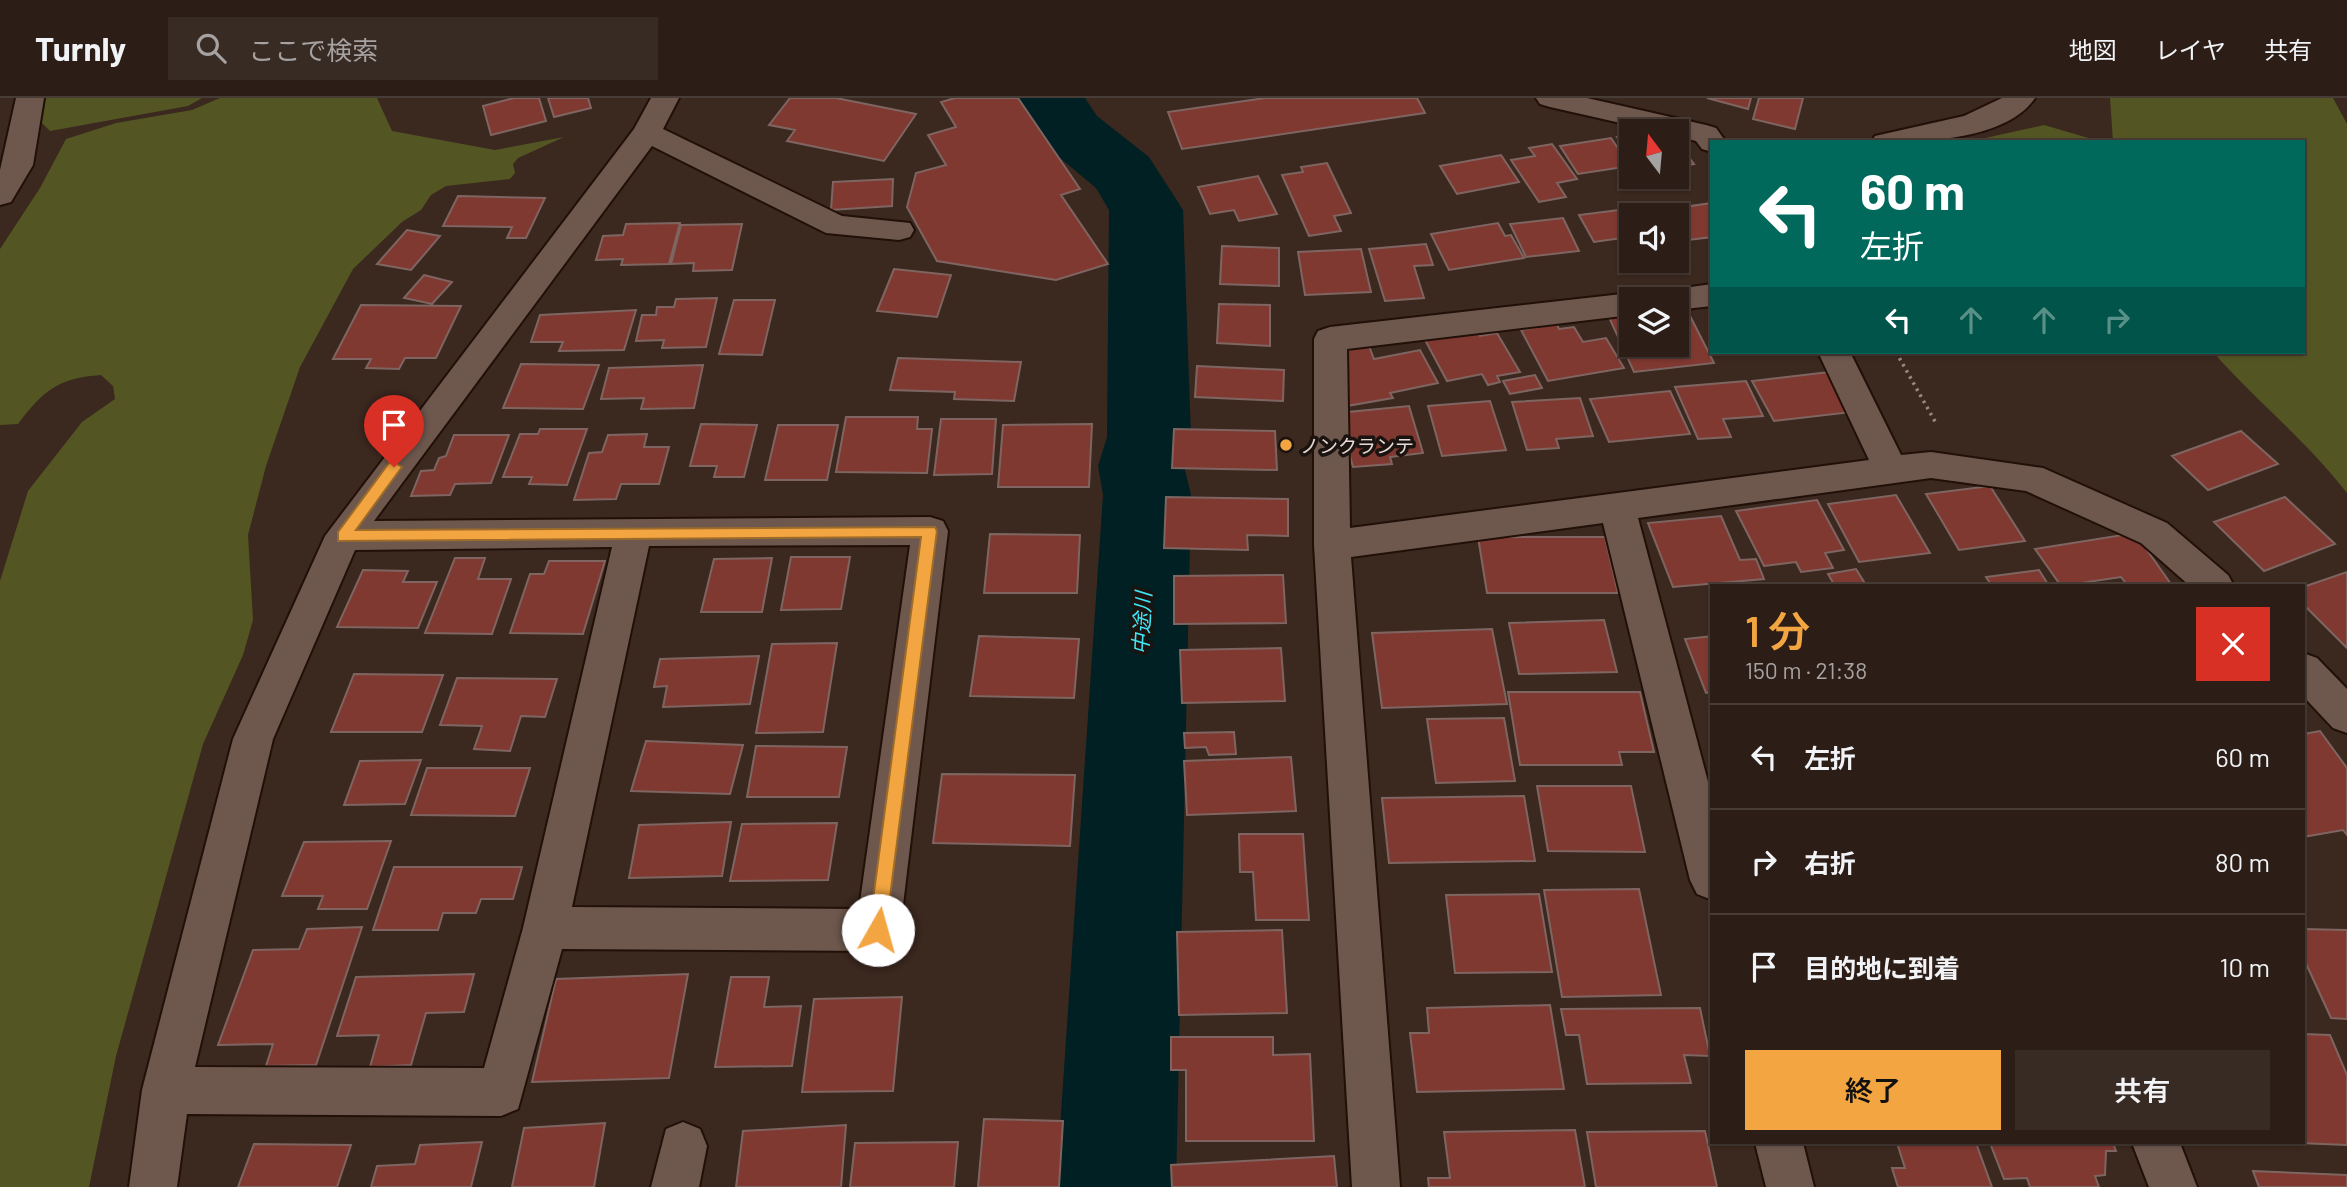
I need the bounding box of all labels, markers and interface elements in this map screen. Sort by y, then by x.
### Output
search box [168,17,658,80]
text: Turnly [35,28,126,68]
icon: search [192,29,230,67]
text: ここで検索 [248,34,378,65]
text: 地図 [2069,35,2117,64]
text: レイヤ [2155,35,2226,64]
text: 共有 [2264,35,2312,64]
north arrow [1619,119,1689,189]
map controls [1619,119,1689,357]
text: 60 m [1860,161,1965,220]
icon: left [1745,168,1836,259]
button: sound [1619,203,1689,273]
text: 左折 [1860,226,1924,264]
button: layers [1619,287,1689,357]
icon: left [1879,301,1917,339]
icon: ahead [1952,301,1990,339]
icon: ahead [2025,301,2063,339]
icon: right [2098,301,2136,339]
pin [364,395,424,467]
icon: arrive [375,406,413,444]
place label: ノンクランテ [1300,434,1414,457]
marker: ノンクランテ [1278,437,1294,453]
water label: 中途川 [1127,589,1155,655]
text: 1 分 [1745,605,1810,655]
button: close [2196,607,2270,681]
text: 150 m · 21:38 [1745,656,1867,684]
icon: left [1745,738,1783,776]
text: 60 m [2215,741,2270,772]
text: 左折 [1804,742,1856,773]
icon: right [1745,843,1783,881]
text: 80 m [2215,846,2270,877]
text: 右折 [1804,847,1856,878]
position arrow [841,893,915,967]
icon: arrive [1745,948,1783,986]
text: 10 m [2220,951,2270,982]
text: 目的地に到着 [1804,952,1960,983]
button: 終了 [1745,1050,2001,1130]
button: 共有 [2015,1050,2270,1130]

